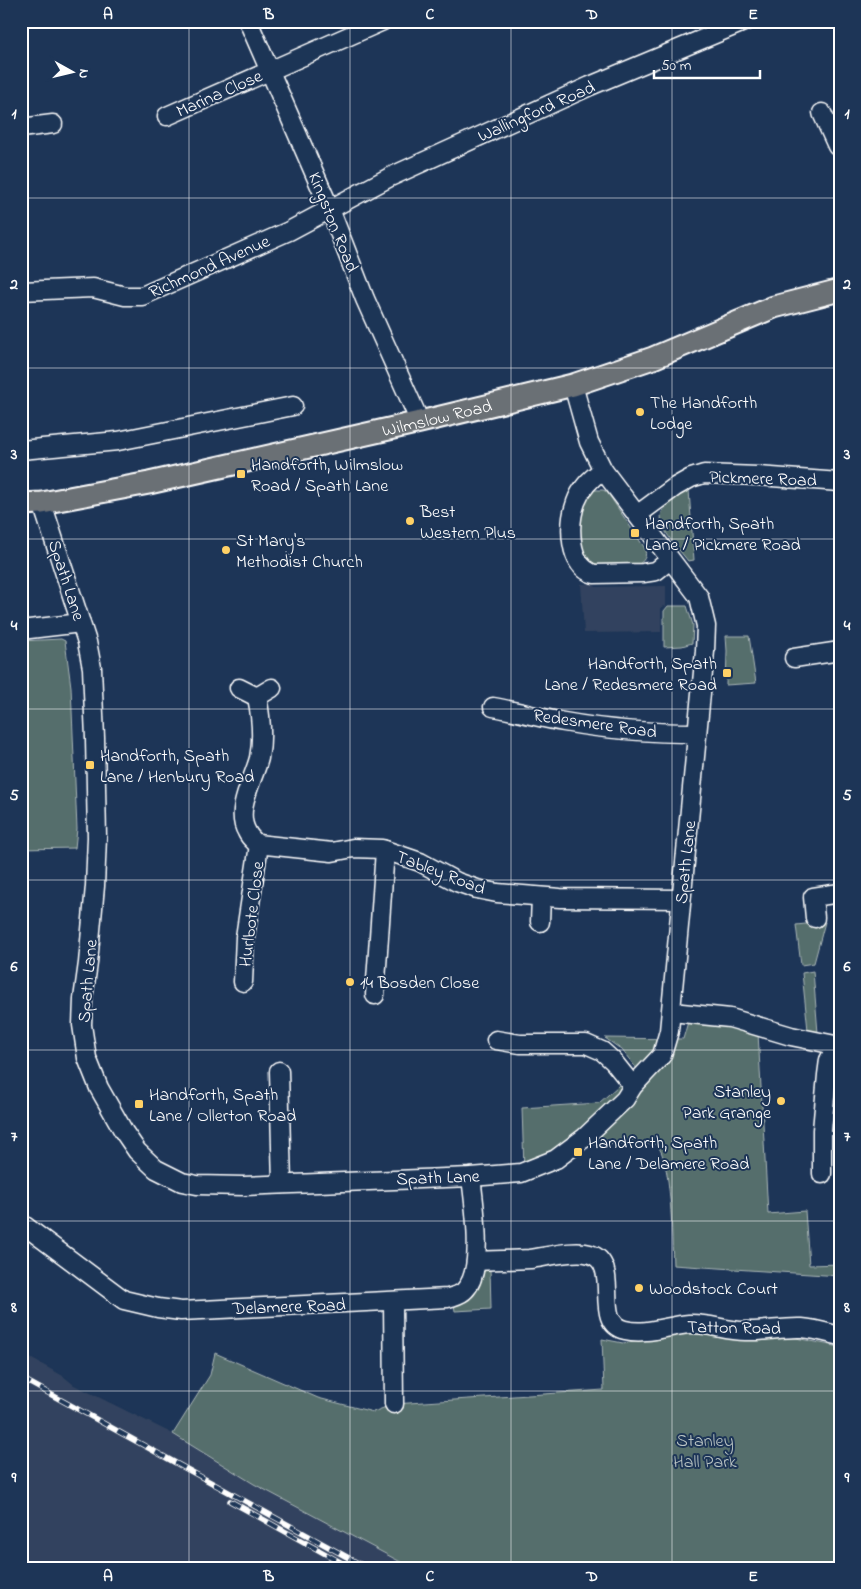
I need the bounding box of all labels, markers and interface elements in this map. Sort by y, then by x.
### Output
text: A [103,3,113,27]
text: B [263,3,275,27]
text: C [426,3,435,27]
text: D [585,3,598,27]
text: E [748,3,758,27]
north arrow [48,48,98,98]
scale bar [654,48,760,80]
text: 50 m [661,55,692,77]
street label: Marina Close [172,64,268,125]
text: N [72,67,94,80]
street label: Wallingford Road [474,75,600,151]
text: 1 [11,102,17,126]
text: 1 [844,102,850,126]
street label: Kingston Road [299,169,364,277]
street label: Richmond Avenue [145,229,276,306]
text: 2 [9,273,18,297]
text: 2 [842,273,851,297]
place label: The Handforth Lodge [650,391,757,439]
street label: Wilmslow Road [380,394,495,445]
marker: The Handforth Lodge [634,406,646,418]
text: 3 [10,443,18,467]
text: 3 [843,443,851,467]
place label: Handforth, Wilmslow Road / Spath Lane [251,453,403,500]
street label: Pickmere Road [709,465,817,495]
marker: Handforth, Wilmslow Road / Spath Lane [235,468,247,480]
place label: Best Western Plus [419,500,516,547]
place label: Handforth, Spath Lane / Pickmere Road [645,512,801,559]
marker: Best Western Plus [404,515,416,527]
marker: Handforth, Spath Lane / Pickmere Road [629,527,641,539]
place label: St Mary's Methodist Church [236,529,363,576]
street label: Spath Lane [40,537,91,625]
marker: St Mary's Methodist Church [220,544,232,556]
text: 4 [10,614,18,638]
text: 4 [843,614,851,638]
place label: Handforth, Spath Lane / Redesmere Road [544,652,717,699]
marker: Handforth, Spath Lane / Redesmere Road [721,667,733,679]
street label: Redesmere Road [531,703,658,747]
place label: Handforth, Spath Lane / Henbury Road [100,744,254,791]
marker: Handforth, Spath Lane / Henbury Road [84,759,96,771]
text: 5 [9,784,19,808]
text: 5 [842,784,852,808]
street label: Spath Lane [670,818,704,905]
street label: Tabley Road [392,845,489,903]
street label: Hurlbote Close [234,859,272,969]
street label: Spath Lane [72,938,106,1024]
text: 6 [9,955,18,979]
text: 6 [842,955,851,979]
place label: 14 Bosden Close [360,971,480,997]
marker: 14 Bosden Close [344,976,356,988]
place label: Stanley Park Grange [682,1080,772,1128]
place label: Handforth, Spath Lane / Ollerton Road [149,1083,296,1130]
marker: Stanley Park Grange [775,1095,787,1107]
marker: Handforth, Spath Lane / Ollerton Road [133,1098,145,1110]
text: 7 [11,1125,18,1149]
text: 7 [844,1125,851,1149]
place label: Handforth, Spath Lane / Delamere Road [588,1131,749,1178]
marker: Handforth, Spath Lane / Delamere Road [572,1146,584,1158]
street label: Spath Lane [396,1165,481,1193]
place label: Woodstock Court [649,1277,778,1303]
marker: Woodstock Court [633,1282,645,1294]
street label: Delamere Road [231,1293,346,1323]
text: 8 [10,1296,17,1320]
text: 8 [843,1296,850,1320]
street label: Tatton Road [687,1315,781,1343]
park label: Stanley Hall Park [673,1429,737,1476]
text: 9 [11,1466,17,1490]
text: 9 [844,1466,850,1490]
text: A [103,1565,113,1589]
text: B [263,1565,275,1589]
text: C [426,1565,435,1589]
text: D [585,1565,598,1589]
text: E [748,1565,758,1589]

